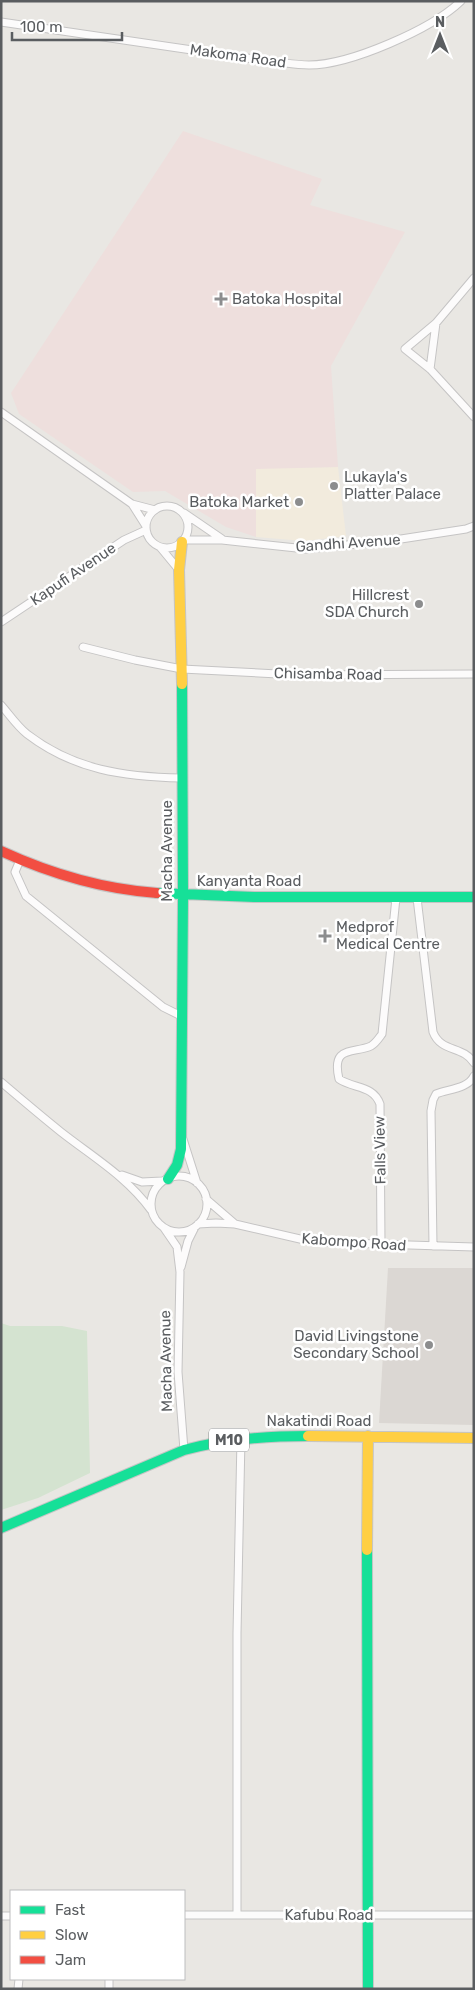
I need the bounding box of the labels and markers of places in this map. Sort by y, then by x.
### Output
place label: Batoka Hospital [232,290,342,308]
marker: Batoka Hospital [214,292,228,306]
place label: Lukayla's Platter Palace [344,468,441,503]
marker: Lukayla's Platter Palace [328,480,340,492]
place label: Batoka Market [189,493,289,511]
marker: Batoka Market [293,496,305,508]
place label: Hillcrest SDA Church [325,586,409,621]
marker: Hillcrest SDA Church [413,598,425,610]
place label: Medprof Medical Centre [336,918,440,953]
marker: Medprof Medical Centre [318,929,332,943]
place label: David Livingstone Secondary School [293,1327,419,1362]
marker: David Livingstone Secondary School [423,1339,435,1351]

